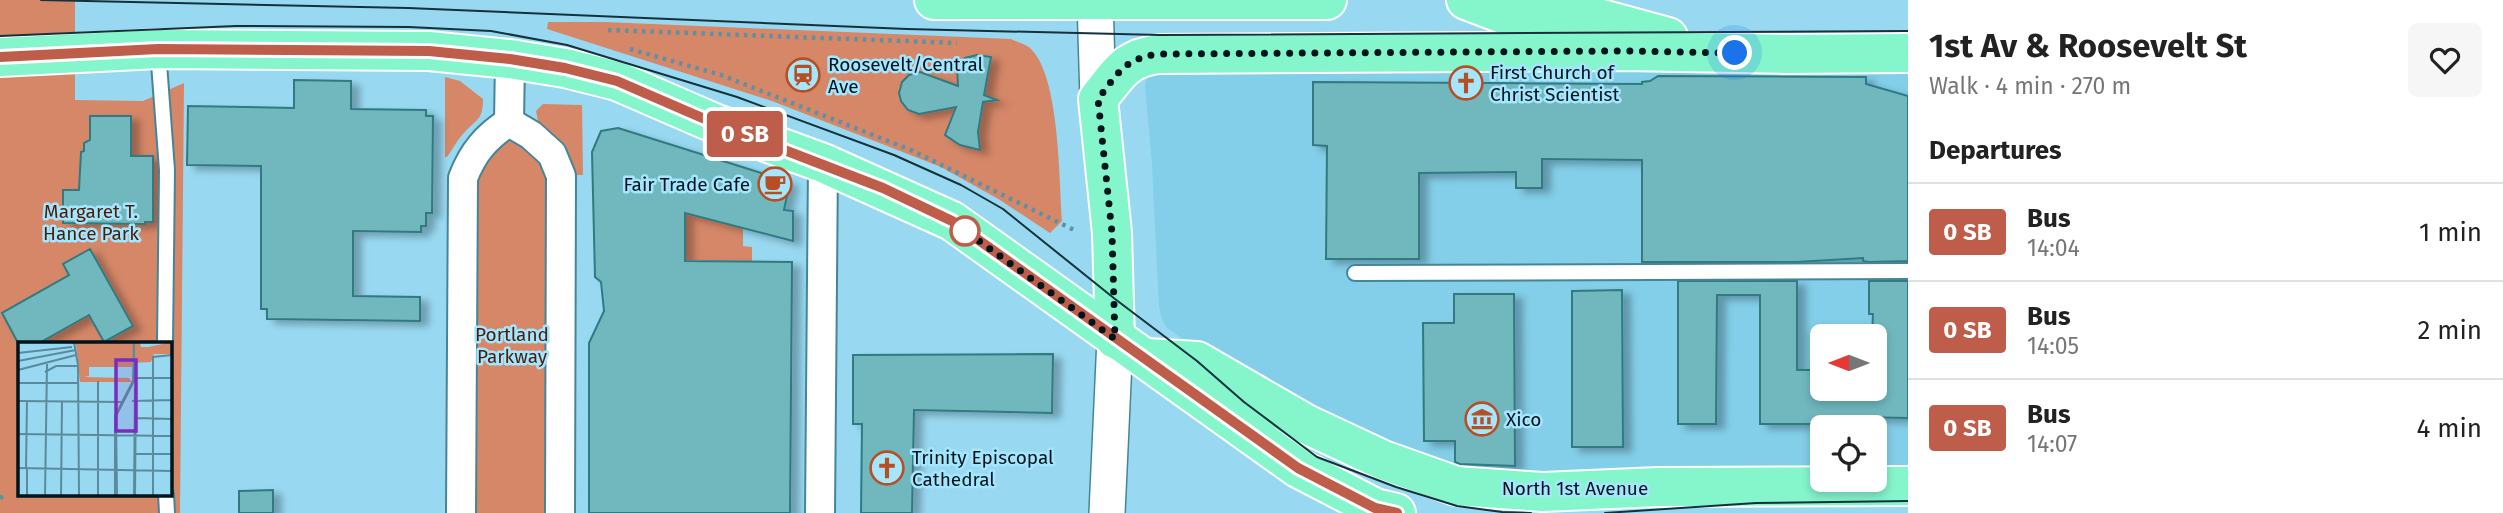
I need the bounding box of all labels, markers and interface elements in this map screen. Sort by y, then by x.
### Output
button: heart [2408,23,2482,97]
text: 1st Av & Roosevelt St [1929,26,2247,66]
your location [1717,35,1752,70]
place label: Roosevelt/Central Ave [828,53,984,98]
station icon: Roosevelt/Central Ave [784,56,822,94]
place label: First Church of Christ Scientist [1490,61,1619,106]
church icon: First Church of Christ Scientist [1447,64,1485,102]
text: Walk · 4 min · 270 m [1929,72,2131,100]
line badge: 0 SB [696,111,794,157]
text: 0 SB [721,120,769,148]
text: Departures [1929,135,2062,166]
cafe icon: Fair Trade Cafe [756,165,794,203]
place label: Fair Trade Cafe [623,173,750,196]
park label: Margaret T. Hance Park [43,200,139,245]
text: Bus [2027,203,2070,234]
unlabelled marker [950,216,980,246]
text: 1 min [2419,217,2482,248]
text: 0 SB [1943,218,1992,246]
text: 14:04 [2027,234,2080,262]
text: Bus [2027,301,2070,332]
text: 2 min [2417,315,2482,346]
text: 0 SB [1943,316,1992,344]
park label: Portland Parkway [475,323,549,368]
north arrow [1810,324,1886,401]
map controls [1810,324,1887,492]
text: 14:05 [2027,332,2079,360]
inset map [18,342,172,496]
text: Bus [2027,399,2070,430]
museum icon: Xico [1463,400,1501,438]
place label: Xico [1506,408,1541,431]
text: 4 min [2416,413,2482,444]
text: 0 SB [1943,414,1992,442]
button: locate [1810,415,1887,492]
text: 14:07 [2027,430,2077,458]
place label: Trinity Episcopal Cathedral [912,446,1054,491]
church icon: Trinity Episcopal Cathedral [868,449,906,487]
street label: North 1st Avenue [1502,477,1648,500]

